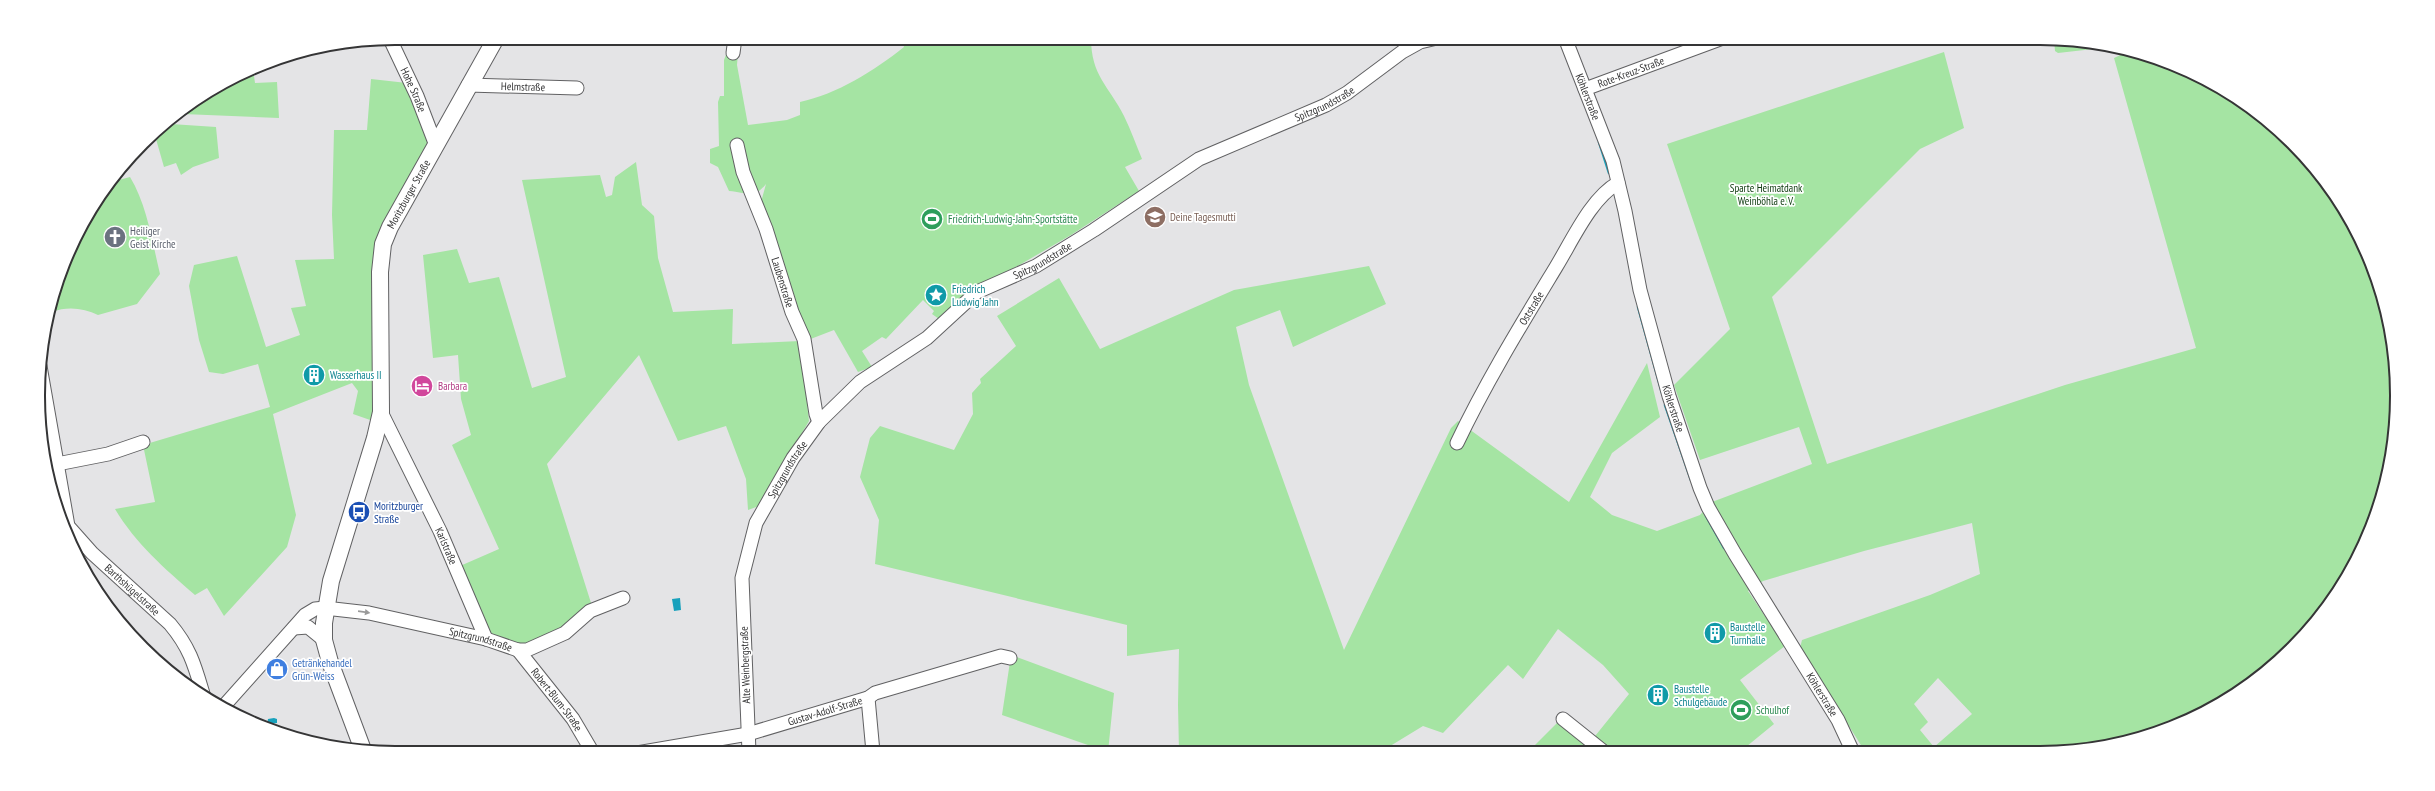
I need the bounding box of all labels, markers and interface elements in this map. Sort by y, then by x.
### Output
street label: Rote-Kreuz-Straße [1596,53,1667,91]
street label: Hohe Straße [397,65,430,115]
street label: Köhlerstraße [1573,71,1603,122]
street label: Helmstraße [501,79,546,94]
street label: Spitzgrundstraße [1292,83,1357,125]
street label: Moritzburger Straße [384,157,434,231]
park label: Sparte Heimatdank Weinböhla e. V. [1730,181,1803,208]
school or university icon: Deine Tagesmutti [1142,204,1168,230]
sports icon: Friedrich-Ludwig-Jahn-Sportstätte [919,206,945,232]
place label: Deine Tagesmutti [1170,210,1236,224]
place label: Friedrich-Ludwig-Jahn-Sportstätte [948,212,1078,226]
church icon: Heiliger Geist Kirche [102,224,128,250]
place label: Heiliger Geist Kirche [130,224,176,251]
street label: Spitzgrundstraße [1011,238,1075,282]
street label: Laubenstraße [768,255,797,310]
place icon: Friedrich Ludwig Jahn [923,282,949,308]
place label: Friedrich Ludwig Jahn [952,282,999,309]
street label: Oststraße [1516,288,1547,328]
building icon: Wasserhaus II [301,362,327,388]
place label: Wasserhaus II [330,368,382,382]
hotel icon: Barbara [409,373,435,399]
place label: Barbara [438,379,467,393]
street label: Köhlerstraße [1659,383,1688,434]
street label: Spitzgrundstraße [765,437,811,501]
bus stop icon: Moritzburger Straße [346,499,372,525]
place label: Moritzburger Straße [374,499,423,526]
street label: Karlstraße [432,525,461,567]
street label: Barthshügelstraße [102,561,163,619]
one-way arrow [358,609,370,615]
building icon: Baustelle Turnhalle [1702,620,1728,646]
place label: Baustelle Turnhalle [1730,620,1766,647]
street label: Spitzgrundstraße [448,624,515,655]
street label: Alte Weinbergstraße [737,626,753,704]
shop icon: Getränkehandel Grün-Weiss [264,656,290,682]
place label: Getränkehandel Grün-Weiss [292,656,352,683]
street label: Robert-Blum-Straße [528,665,586,734]
street label: Köhlerstraße [1803,670,1841,719]
building icon: Baustelle Schulgebäude [1645,682,1671,708]
place label: Baustelle Schulgebäude [1674,682,1728,709]
street label: Gustav-Adolf-Straße [786,693,864,729]
sports icon: Schulhof [1728,697,1754,723]
place label: Schulhof [1756,703,1790,717]

